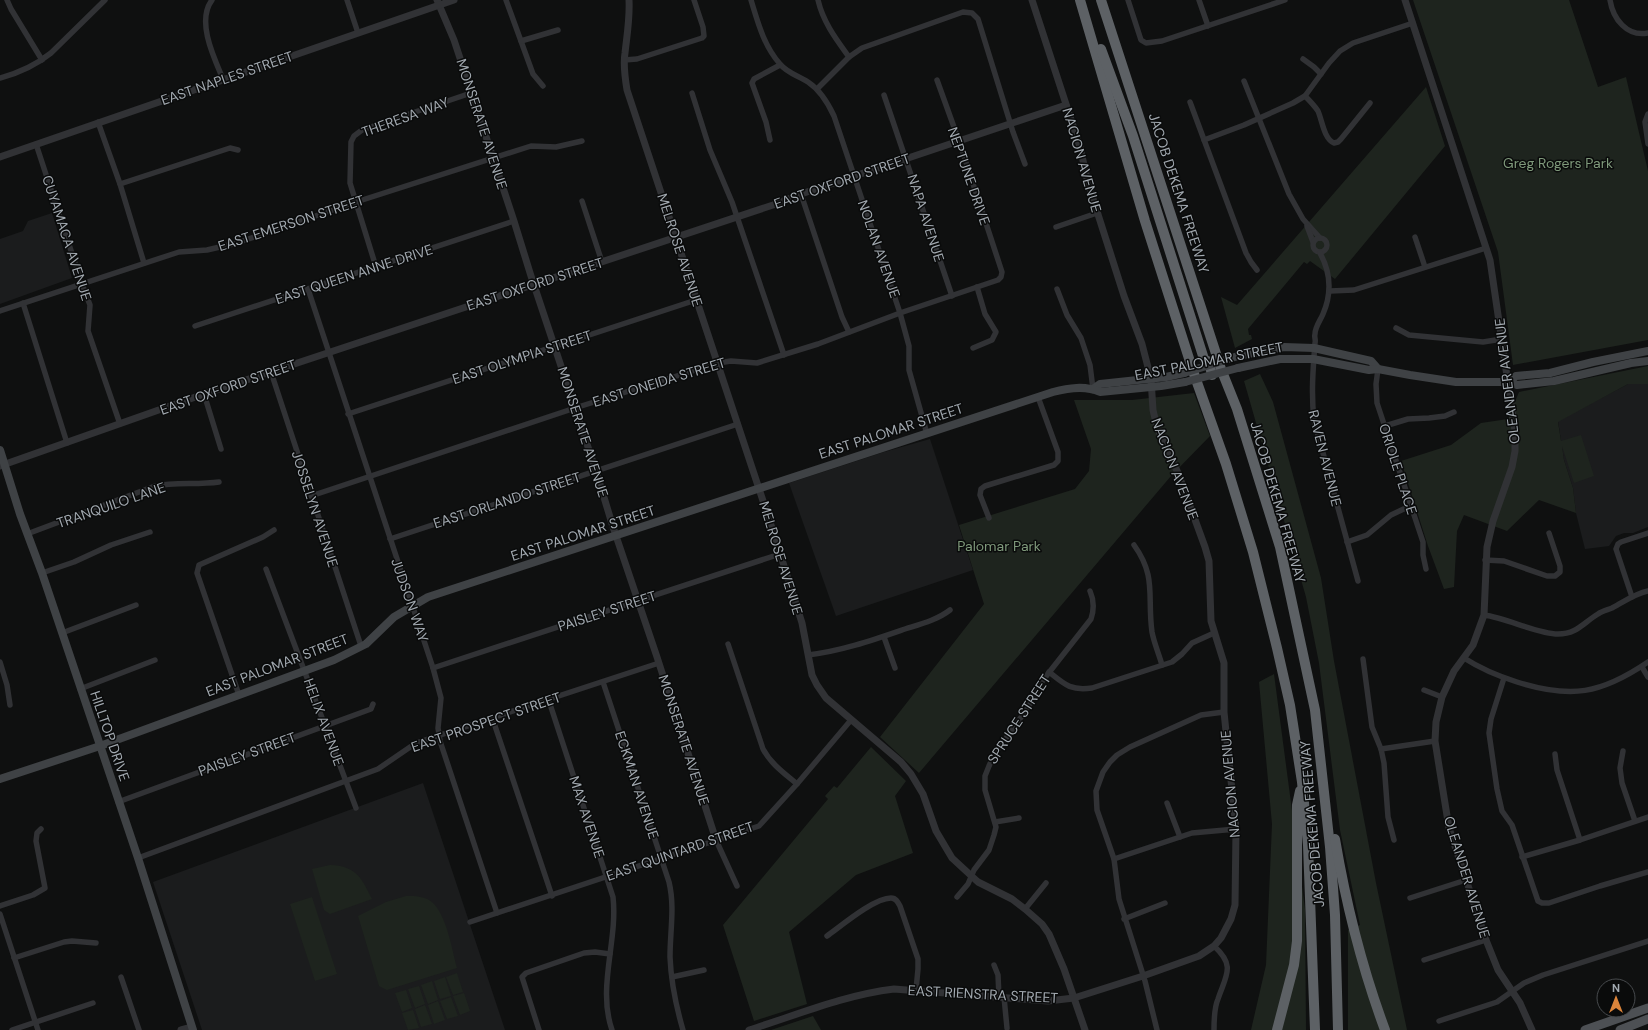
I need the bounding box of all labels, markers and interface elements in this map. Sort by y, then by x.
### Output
street label: EAST NAPLES STREET [159,47,296,109]
street label: MONSERATE AVENUE [452,56,512,192]
street label: THERESA WAY [359,93,451,141]
street label: NACION AVENUE [1058,106,1106,214]
street label: JACOB DEKEMA FREEWAY [1145,111,1213,275]
street label: NEPTUNE DRIVE [944,125,994,227]
street label: EAST OXFORD STREET [771,149,913,213]
park label: Greg Rogers Park [1503,154,1613,172]
street label: NAPA AVENUE [903,172,949,264]
street label: CUYAMACA AVENUE [38,173,96,303]
street label: EAST EMERSON STREET [216,191,367,255]
street label: MELROSE AVENUE [653,191,707,309]
street label: NOLAN AVENUE [854,198,904,300]
street label: EAST QUEEN ANNE DRIVE [273,240,435,308]
street label: EAST OXFORD STREET [464,253,606,315]
street label: OLEANDER AVENUE [1490,317,1524,445]
street label: EAST OLYMPIA STREET [450,326,594,388]
street label: EAST PALOMAR STREET [1133,338,1285,384]
street label: EAST ONEIDA STREET [590,353,728,411]
street label: EAST OXFORD STREET [157,355,299,419]
street label: MONSERATE AVENUE [553,364,613,500]
street label: EAST PALOMAR STREET [816,399,966,463]
street label: RAVEN AVENUE [1304,408,1346,508]
street label: NACION AVENUE [1147,415,1203,523]
street label: JACOB DEKEMA FREEWAY [1246,419,1310,585]
street label: ORIOLE PLACE [1375,421,1421,517]
street label: JOSSELYN AVENUE [288,448,342,570]
street label: EAST ORLANDO STREET [431,468,583,532]
street label: TRANQUILO LANE [54,478,168,532]
street label: MELROSE AVENUE [755,499,807,617]
street label: EAST PALOMAR STREET [508,501,658,565]
park label: Palomar Park [957,537,1041,555]
street label: JUDSON WAY [387,556,433,644]
street label: PAISLEY STREET [555,587,659,635]
street label: EAST PALOMAR STREET [203,629,351,700]
street label: SPRUCE STREET [983,671,1055,767]
street label: MONSERATE AVENUE [654,672,714,808]
street label: HELIX AVENUE [300,676,348,768]
street label: HILLTOP DRIVE [86,688,134,784]
street label: EAST PROSPECT STREET [409,688,563,756]
street label: PAISLEY STREET [196,728,298,780]
street label: ECKMAN AVENUE [611,729,663,841]
street label: NACION AVENUE [1216,729,1244,839]
street label: JACOB DEKEMA FREEWAY [1296,740,1328,908]
street label: MAX AVENUE [565,774,609,860]
street label: OLEANDER AVENUE [1440,814,1494,940]
street label: EAST QUINTARD STREET [604,817,756,885]
north arrow [1596,978,1636,1018]
street label: EAST RIENSTRA STREET [907,981,1059,1007]
text: N [1612,981,1620,995]

